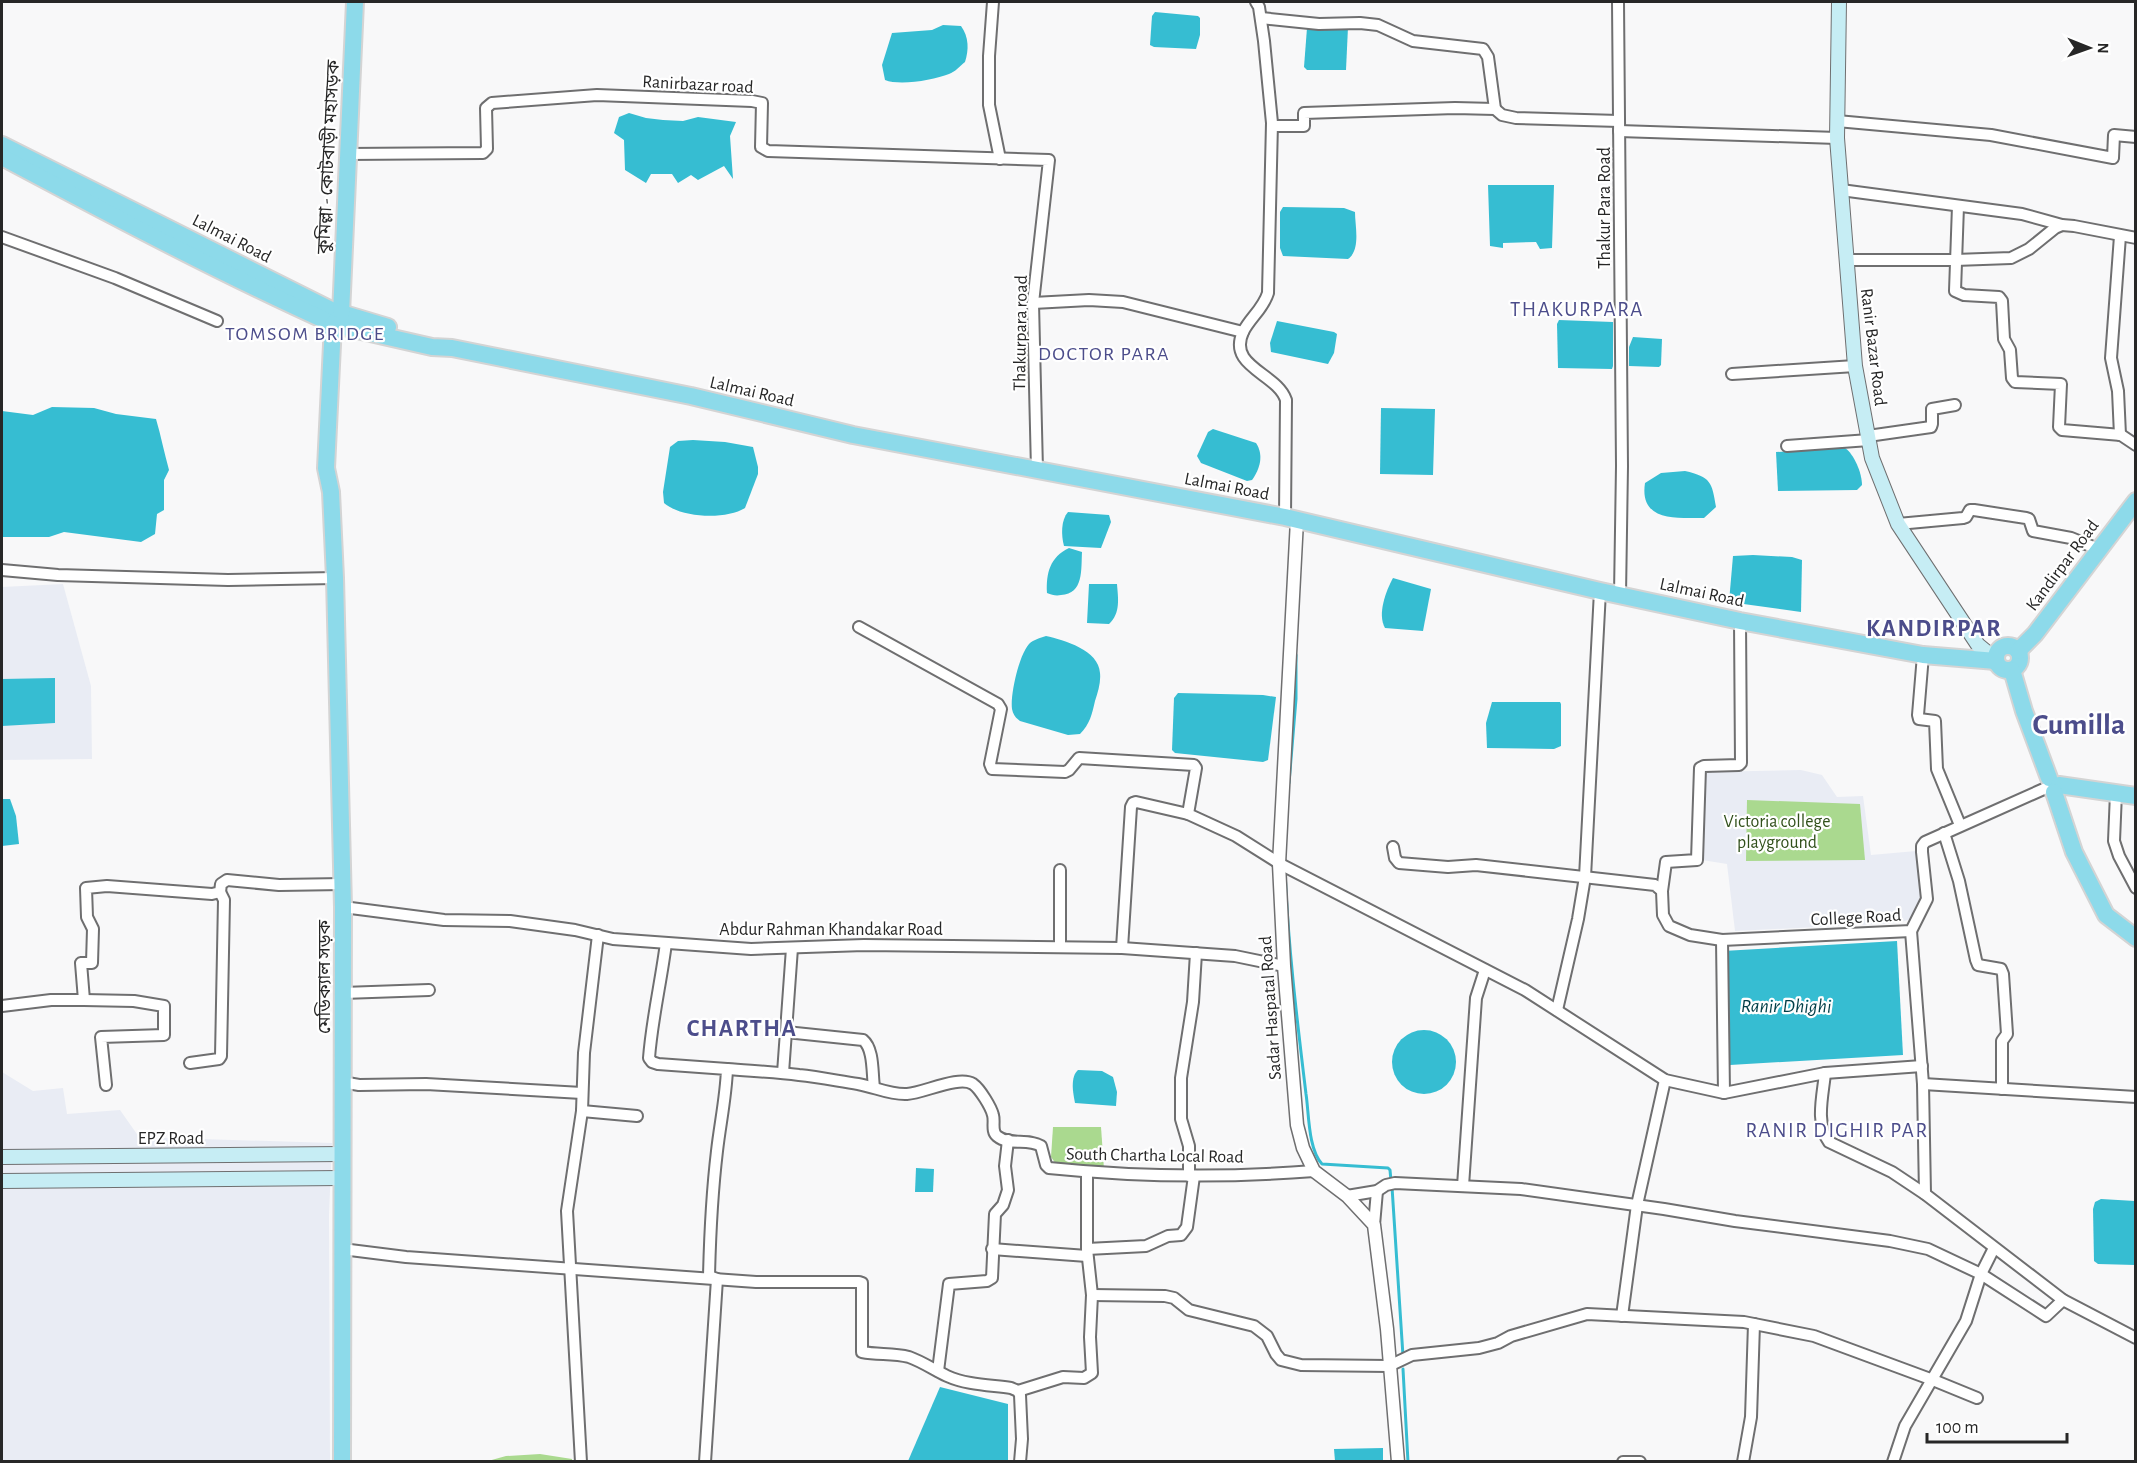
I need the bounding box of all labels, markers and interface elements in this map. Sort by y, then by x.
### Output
north arrow [2059,18,2119,78]
text: N [2095,43,2111,54]
street label: কুমিল্লা - কোটবাড়ী মহাসড়ক [313,59,344,256]
street label: Ranirbazar road [642,73,754,97]
street label: Thakur Para Road [1596,147,1614,269]
street label: Lalmai Road [189,211,274,266]
street label: Thakurpara road [1011,275,1031,391]
street label: Ranir Bazar Road [1857,287,1889,407]
district label: THAKURPARA [1510,299,1644,320]
district label: TOMSOM BRIDGE [225,324,385,344]
district label: DOCTOR PARA [1038,344,1170,364]
street label: Lalmai Road [708,374,796,410]
street label: Lalmai Road [1183,470,1271,504]
street label: Kandirpar Road [2023,517,2103,614]
street label: Lalmai Road [1658,575,1746,611]
district label: KANDIRPAR [1866,617,2002,641]
district label: Cumilla [2033,710,2125,740]
park label: Victoria college playground [1724,813,1830,852]
street label: College Road [1810,907,1902,929]
street label: মেডিক্যাল সড়ক [314,920,334,1034]
street label: Abdur Rahman Khandakar Road [719,921,943,939]
street label: Sadar Haspatal Road [1257,935,1285,1081]
water label: Ranir Dhighi [1741,996,1831,1016]
district label: CHARTHA [687,1017,797,1041]
district label: RANIR DIGHIR PAR [1745,1120,1929,1141]
street label: EPZ Road [138,1130,204,1148]
street label: South Chartha Local Road [1066,1145,1244,1167]
scale bar [1927,1406,2066,1444]
text: 100 m [1936,1419,1979,1437]

